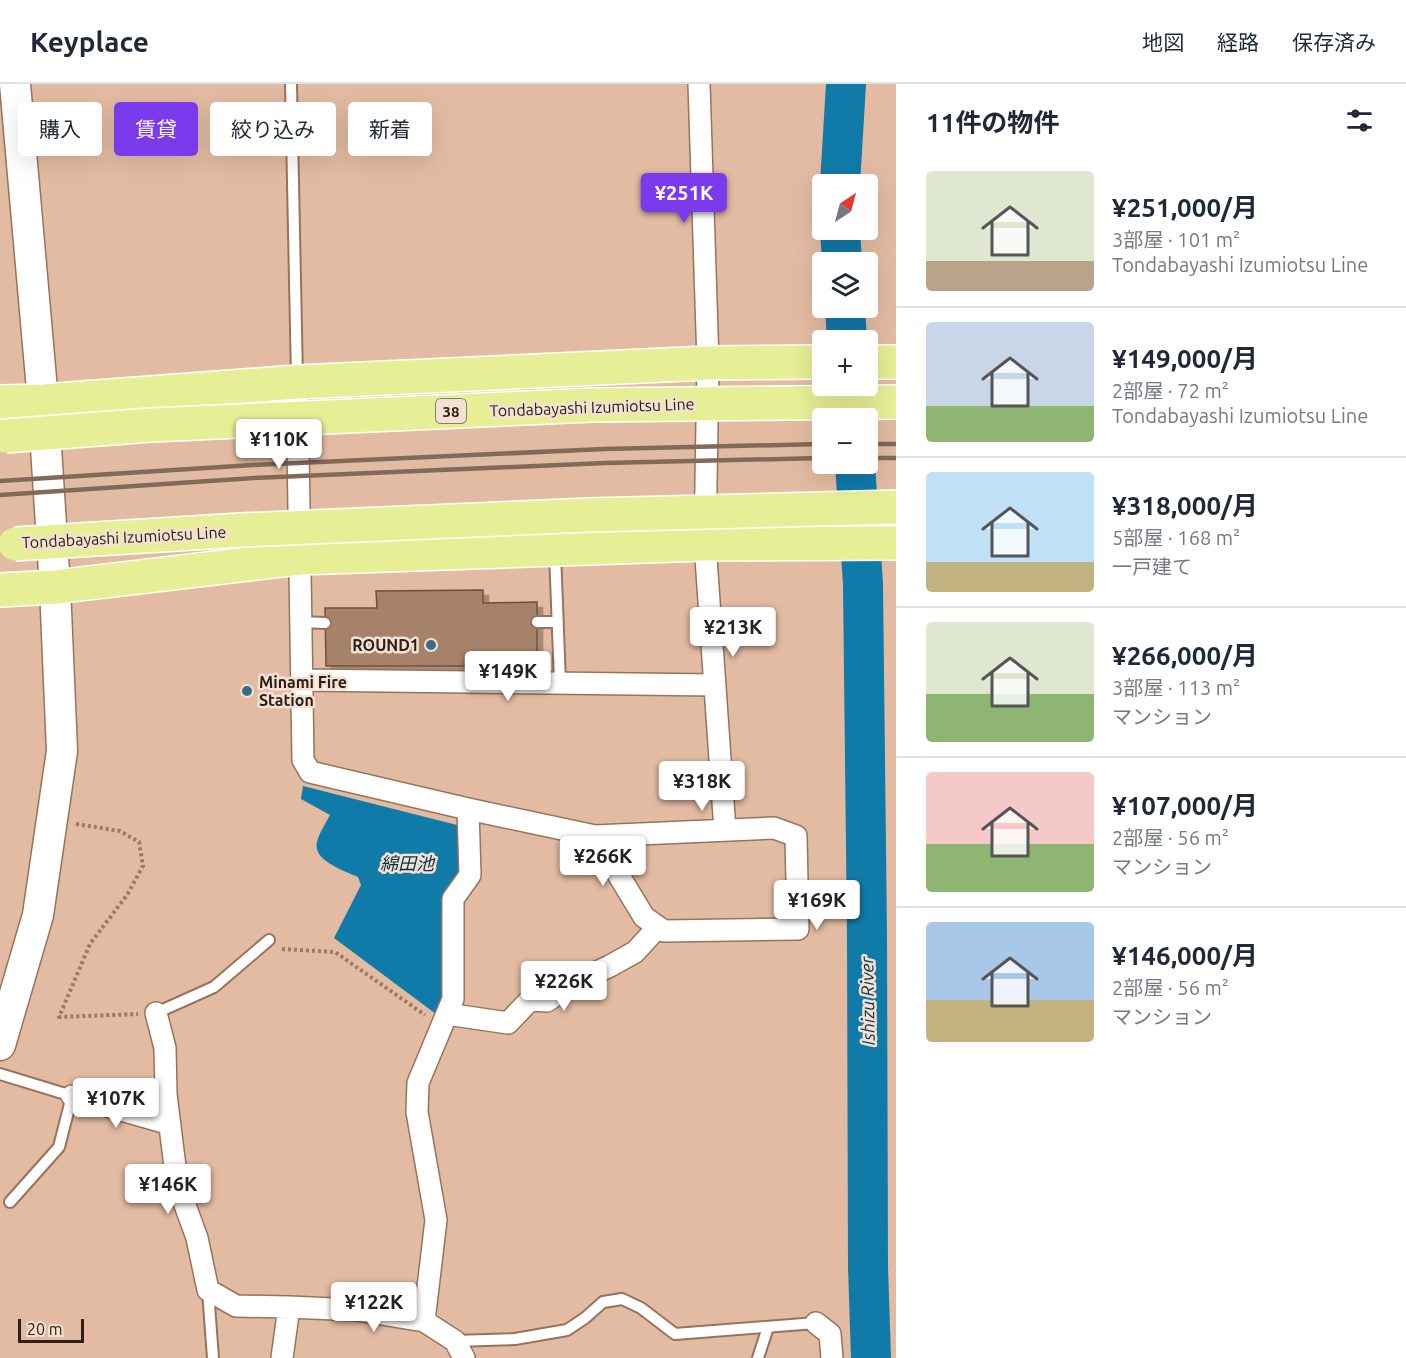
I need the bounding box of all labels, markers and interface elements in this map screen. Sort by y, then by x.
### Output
text: Keyplace [30,26,149,57]
text: 地図 [1142,30,1184,54]
text: 経路 [1217,30,1259,54]
text: 保存済み [1292,30,1376,54]
chip: 購入 [18,102,102,156]
chip: 賃貸 [114,102,198,156]
chip: 絞り込み [210,102,336,156]
chip: 新着 [348,102,432,156]
icon: filters [1343,104,1376,137]
text: 11件の物件 [926,108,1059,137]
pin: ¥251K [642,173,726,224]
north arrow [812,174,878,240]
map controls [812,174,878,474]
text: ¥251K [655,181,713,204]
text: ¥251,000/月 [1112,193,1258,222]
icon: home [974,195,1046,267]
text: 3部屋 · 101 m² [1112,228,1240,251]
button: layers [812,252,878,318]
text: Tondabayashi Izumiotsu Line [1112,253,1368,276]
button: + [812,330,878,396]
text: ¥149,000/月 [1112,344,1258,373]
icon: home [974,346,1046,418]
text: 2部屋 · 72 m² [1112,379,1229,402]
street label: Tondabayashi Izumiotsu Line [489,394,695,420]
road number: 38 [436,399,466,423]
text: Tondabayashi Izumiotsu Line [1112,404,1368,427]
button: − [812,408,878,474]
pin: ¥110K [237,419,321,470]
text: ¥110K [250,427,308,450]
text: ¥318,000/月 [1112,491,1258,520]
icon: home [974,496,1046,568]
street label: Tondabayashi Izumiotsu Line [21,523,227,551]
text: 5部屋 · 168 m² [1112,526,1240,549]
text: 一戸建て [1112,555,1192,578]
pin: ¥213K [691,607,775,658]
text: ¥213K [704,615,762,638]
place label: ROUND1 [352,636,419,654]
marker: ROUND1 [424,638,438,652]
text: ¥266,000/月 [1112,641,1258,670]
icon: home [974,646,1046,718]
pin: ¥149K [466,651,550,702]
text: ¥149K [479,659,537,682]
place label: Minami Fire Station [259,673,347,709]
text: 3部屋 · 113 m² [1112,676,1240,699]
marker: Minami Fire Station [240,684,254,698]
text: マンション [1112,705,1212,728]
pin: ¥318K [660,761,744,812]
text: ¥318K [673,769,731,792]
text: ¥107,000/月 [1112,791,1258,820]
icon: home [974,796,1046,868]
text: 2部屋 · 56 m² [1112,826,1229,849]
pin: ¥266K [561,836,645,887]
text: ¥266K [574,844,632,867]
water label: 綿田池 [380,853,436,873]
text: マンション [1112,855,1212,878]
pin: ¥169K [775,880,859,931]
text: ¥169K [788,888,846,911]
text: ¥146,000/月 [1112,941,1258,970]
icon: home [974,946,1046,1018]
water label: Ishizu River [856,955,878,1045]
pin: ¥226K [522,961,606,1012]
text: ¥226K [535,969,593,992]
text: 2部屋 · 56 m² [1112,976,1229,999]
text: マンション [1112,1005,1212,1028]
pin: ¥107K [74,1078,158,1129]
text: ¥107K [87,1086,145,1109]
pin: ¥146K [126,1164,210,1215]
text: ¥146K [139,1172,197,1195]
pin: ¥122K [332,1282,416,1333]
text: ¥122K [345,1290,403,1313]
scale bar [18,1316,84,1344]
text: 20 m [27,1320,63,1338]

